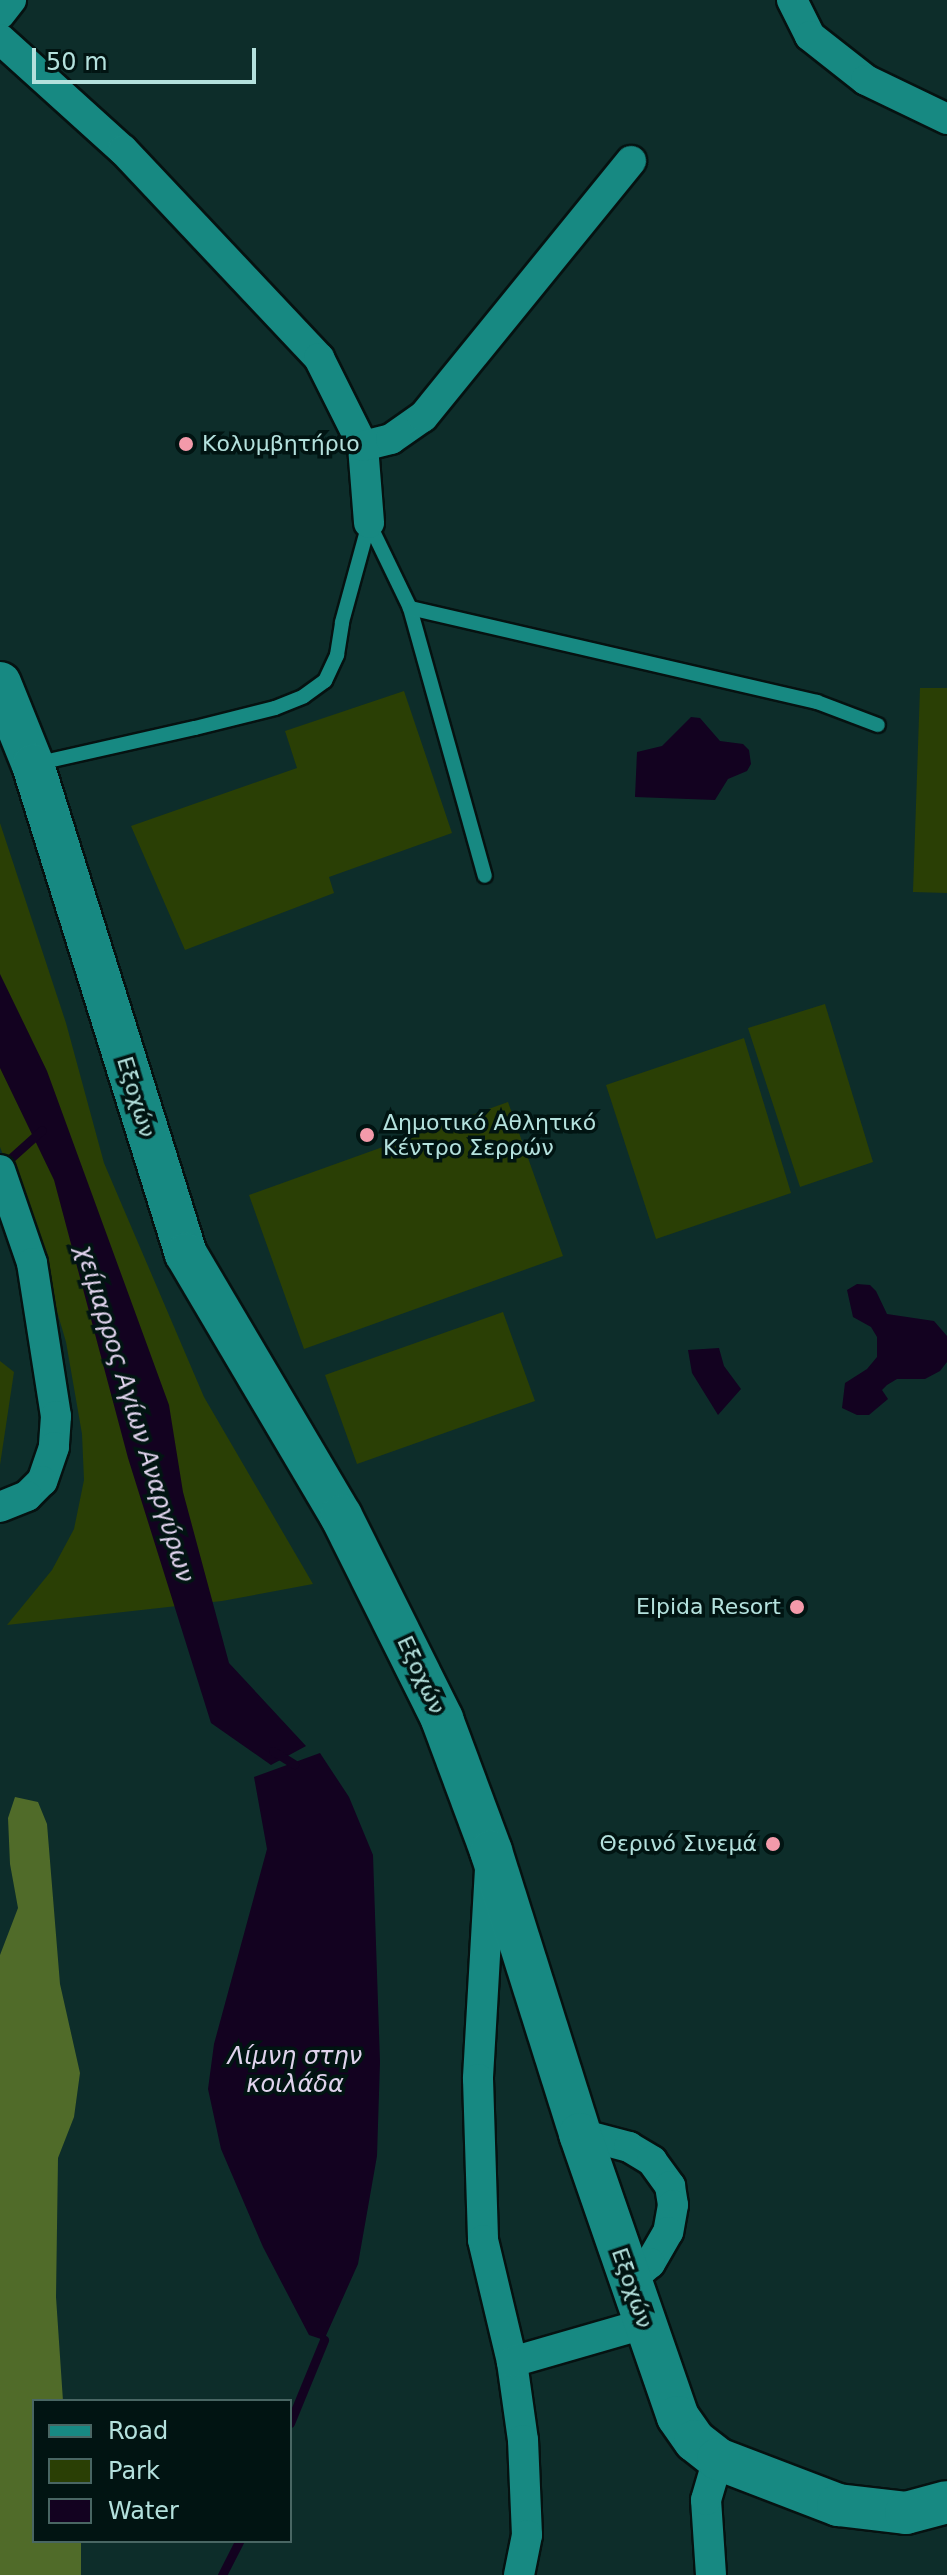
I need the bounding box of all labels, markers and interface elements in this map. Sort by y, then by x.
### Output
scale bar [36,32,260,82]
text: 50 m [46,48,108,76]
place label: Κολυμβητήριο [202,431,360,457]
marker: Κολυμβητήριο [177,435,195,453]
street label: Εξοχών [111,1053,161,1141]
place label: Δημοτικό Αθλητικό Κέντρο Σερρών [383,1109,596,1160]
marker: Δημοτικό Αθλητικό Κέντρο Σερρών [358,1126,376,1144]
water label: χείμαρρος Αγίων Αναργύρων [69,1242,199,1586]
place label: Elpida Resort [636,1594,781,1620]
marker: Elpida Resort [788,1598,806,1616]
street label: Εξοχών [391,1632,451,1718]
place label: Θερινό Σινεμά [600,1831,757,1857]
marker: Θερινό Σινεμά [764,1835,782,1853]
water label: Λίμνη στην κοιλάδα [228,2043,362,2099]
street label: Εξοχών [606,2244,658,2332]
legend [32,2399,292,2543]
text: Road [108,2417,168,2445]
text: Park [108,2457,160,2485]
text: Water [108,2497,179,2525]

